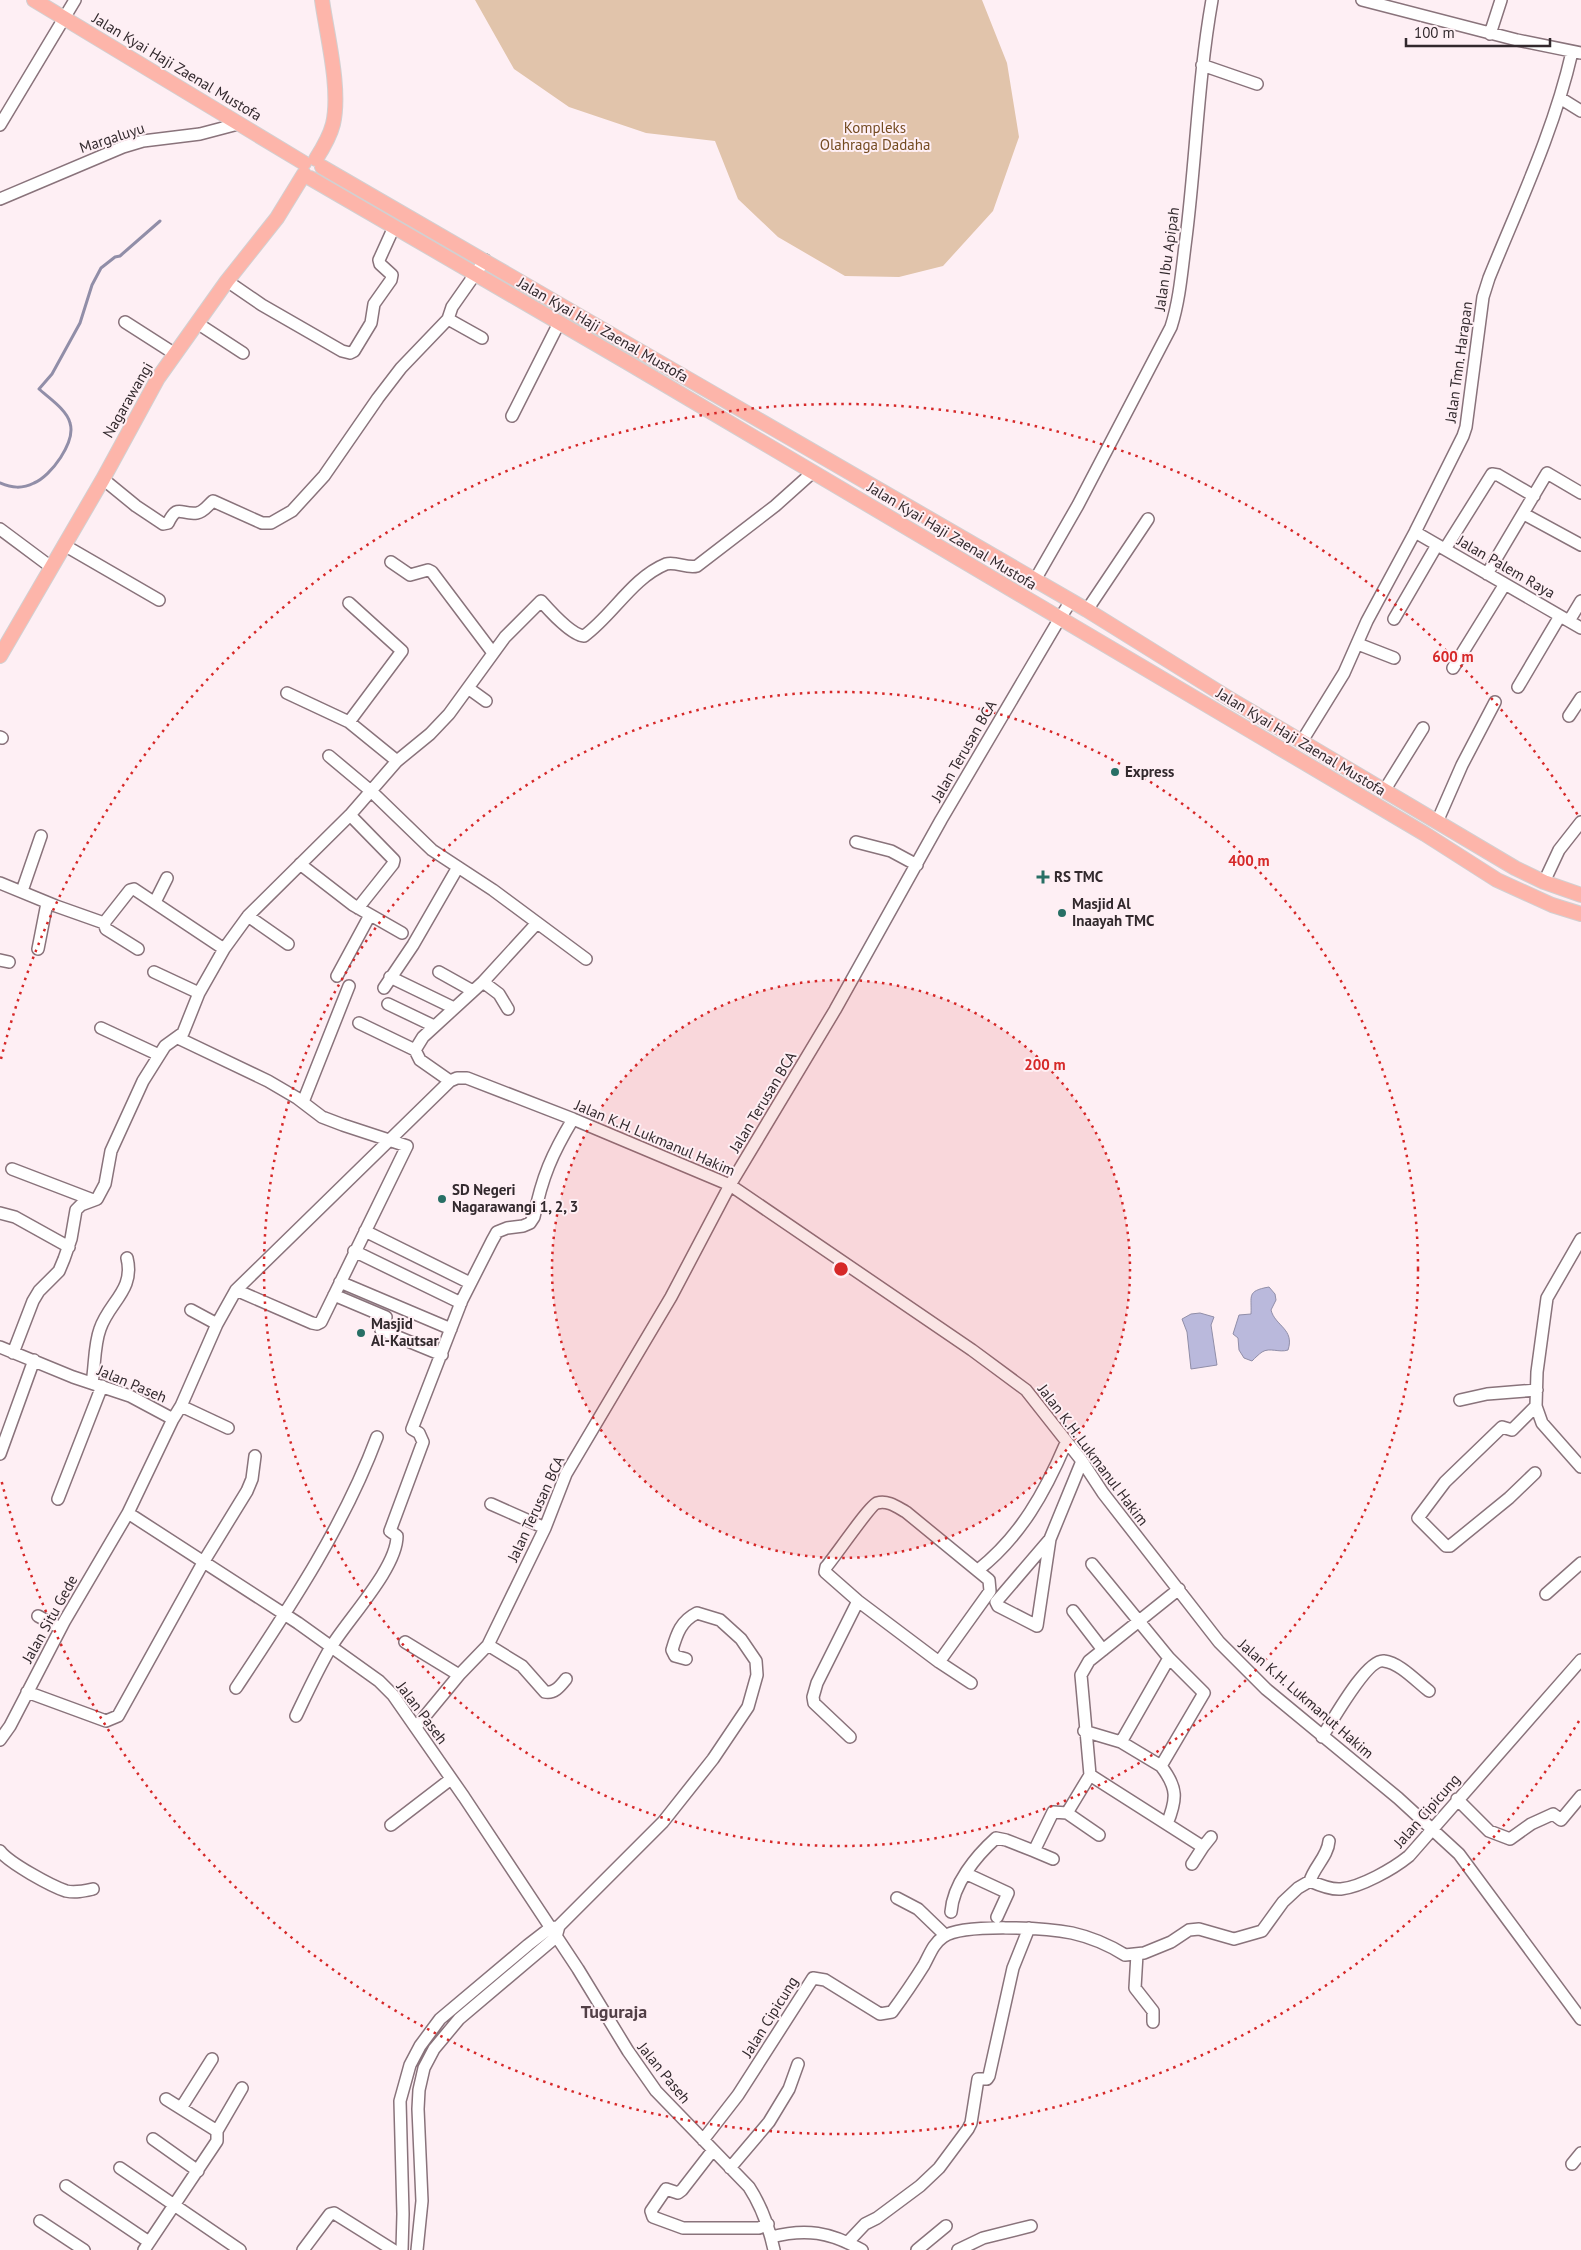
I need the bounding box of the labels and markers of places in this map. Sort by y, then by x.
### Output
place label: Express [1125,762,1174,781]
marker: Express [1109,766,1121,778]
place label: RS TMC [1054,867,1104,886]
marker: RS TMC [1036,870,1050,884]
place label: Masjid Al Inaayah TMC [1072,894,1155,930]
marker: Masjid Al Inaayah TMC [1056,907,1068,919]
place label: SD Negeri Nagarawangi 1, 2, 3 [452,1180,578,1216]
marker: SD Negeri Nagarawangi 1, 2, 3 [436,1193,448,1205]
centre of rings [832,1260,850,1278]
place label: Masjid Al-Kautsar [371,1314,439,1350]
marker: Masjid Al-Kautsar [355,1327,367,1339]

